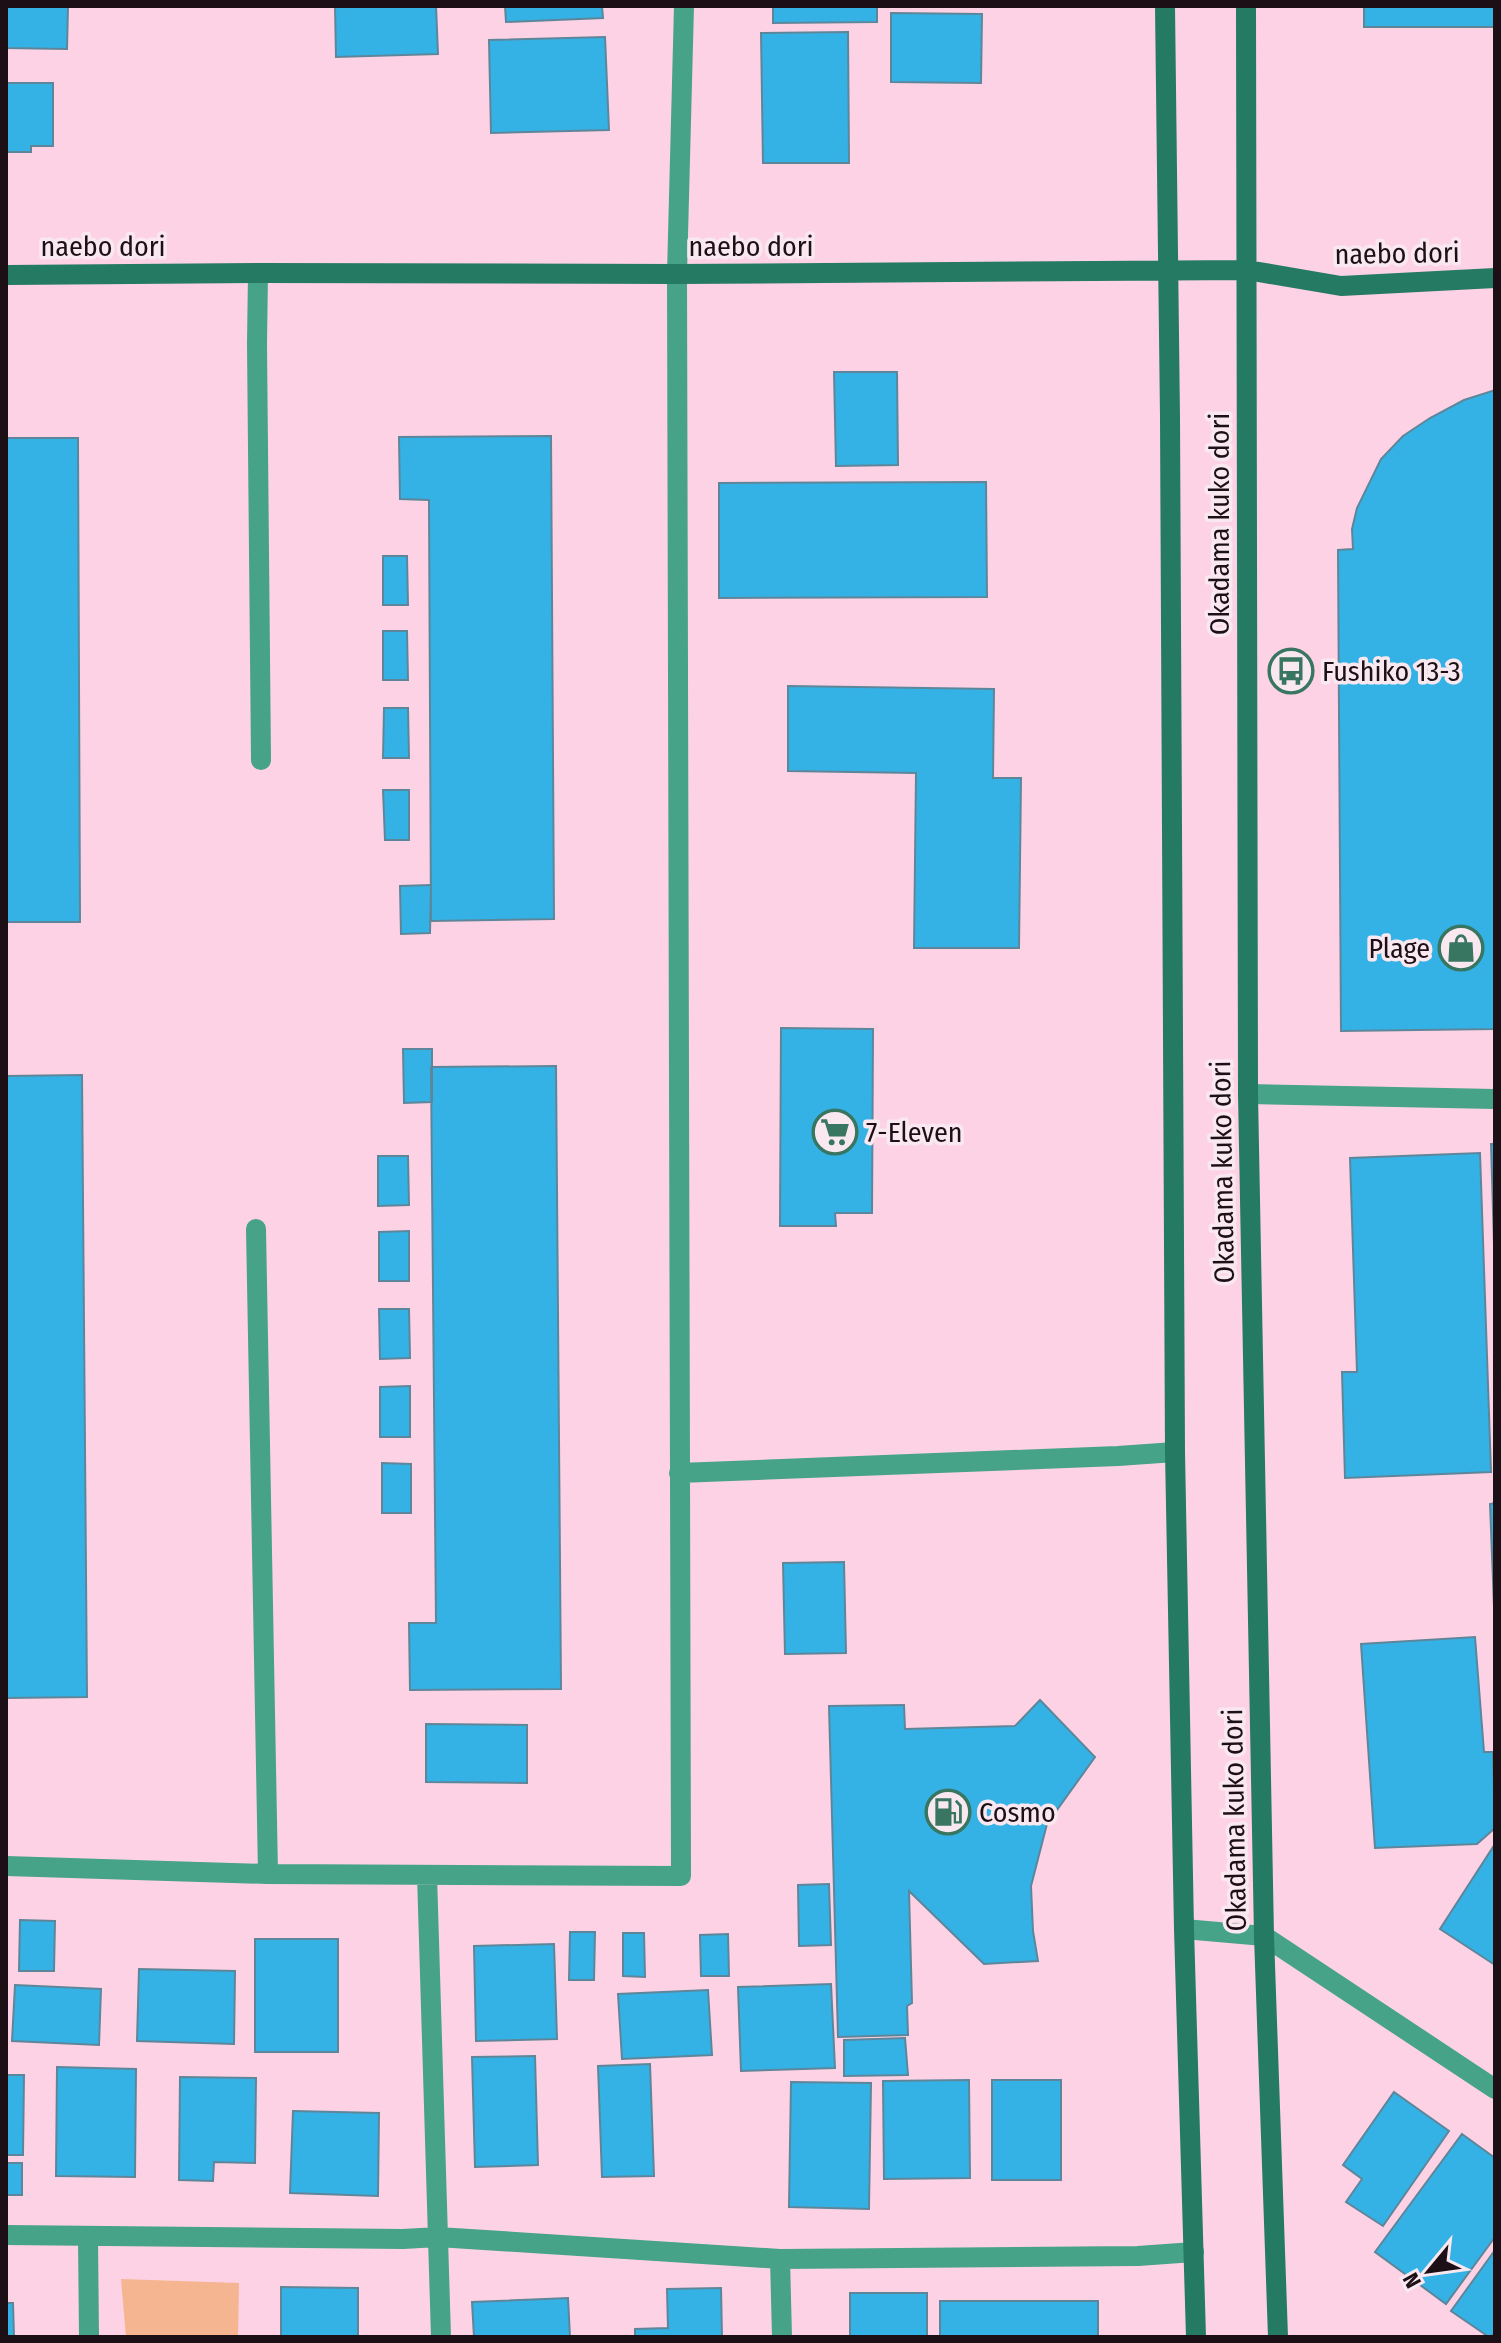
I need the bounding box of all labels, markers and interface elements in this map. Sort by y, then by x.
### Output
street label: naebo dori [40,230,166,263]
street label: naebo dori [688,230,814,263]
street label: naebo dori [1334,236,1460,271]
street label: Okadama kuko dori [1203,413,1236,635]
bus stop icon: Fushiko 13-3 [1267,647,1315,695]
place label: Fushiko 13-3 [1322,655,1461,688]
shop icon: Plage [1437,924,1485,972]
place label: Plage [1368,932,1430,965]
street label: Okadama kuko dori [1204,1060,1241,1284]
supermarket icon: 7-Eleven [811,1108,859,1156]
place label: 7-Eleven [866,1116,963,1149]
street label: Okadama kuko dori [1216,1708,1253,1932]
fuel station icon: Cosmo [924,1788,972,1836]
place label: Cosmo [979,1796,1056,1829]
north arrow [1389,2231,1469,2311]
text: N [1397,2268,1427,2293]

